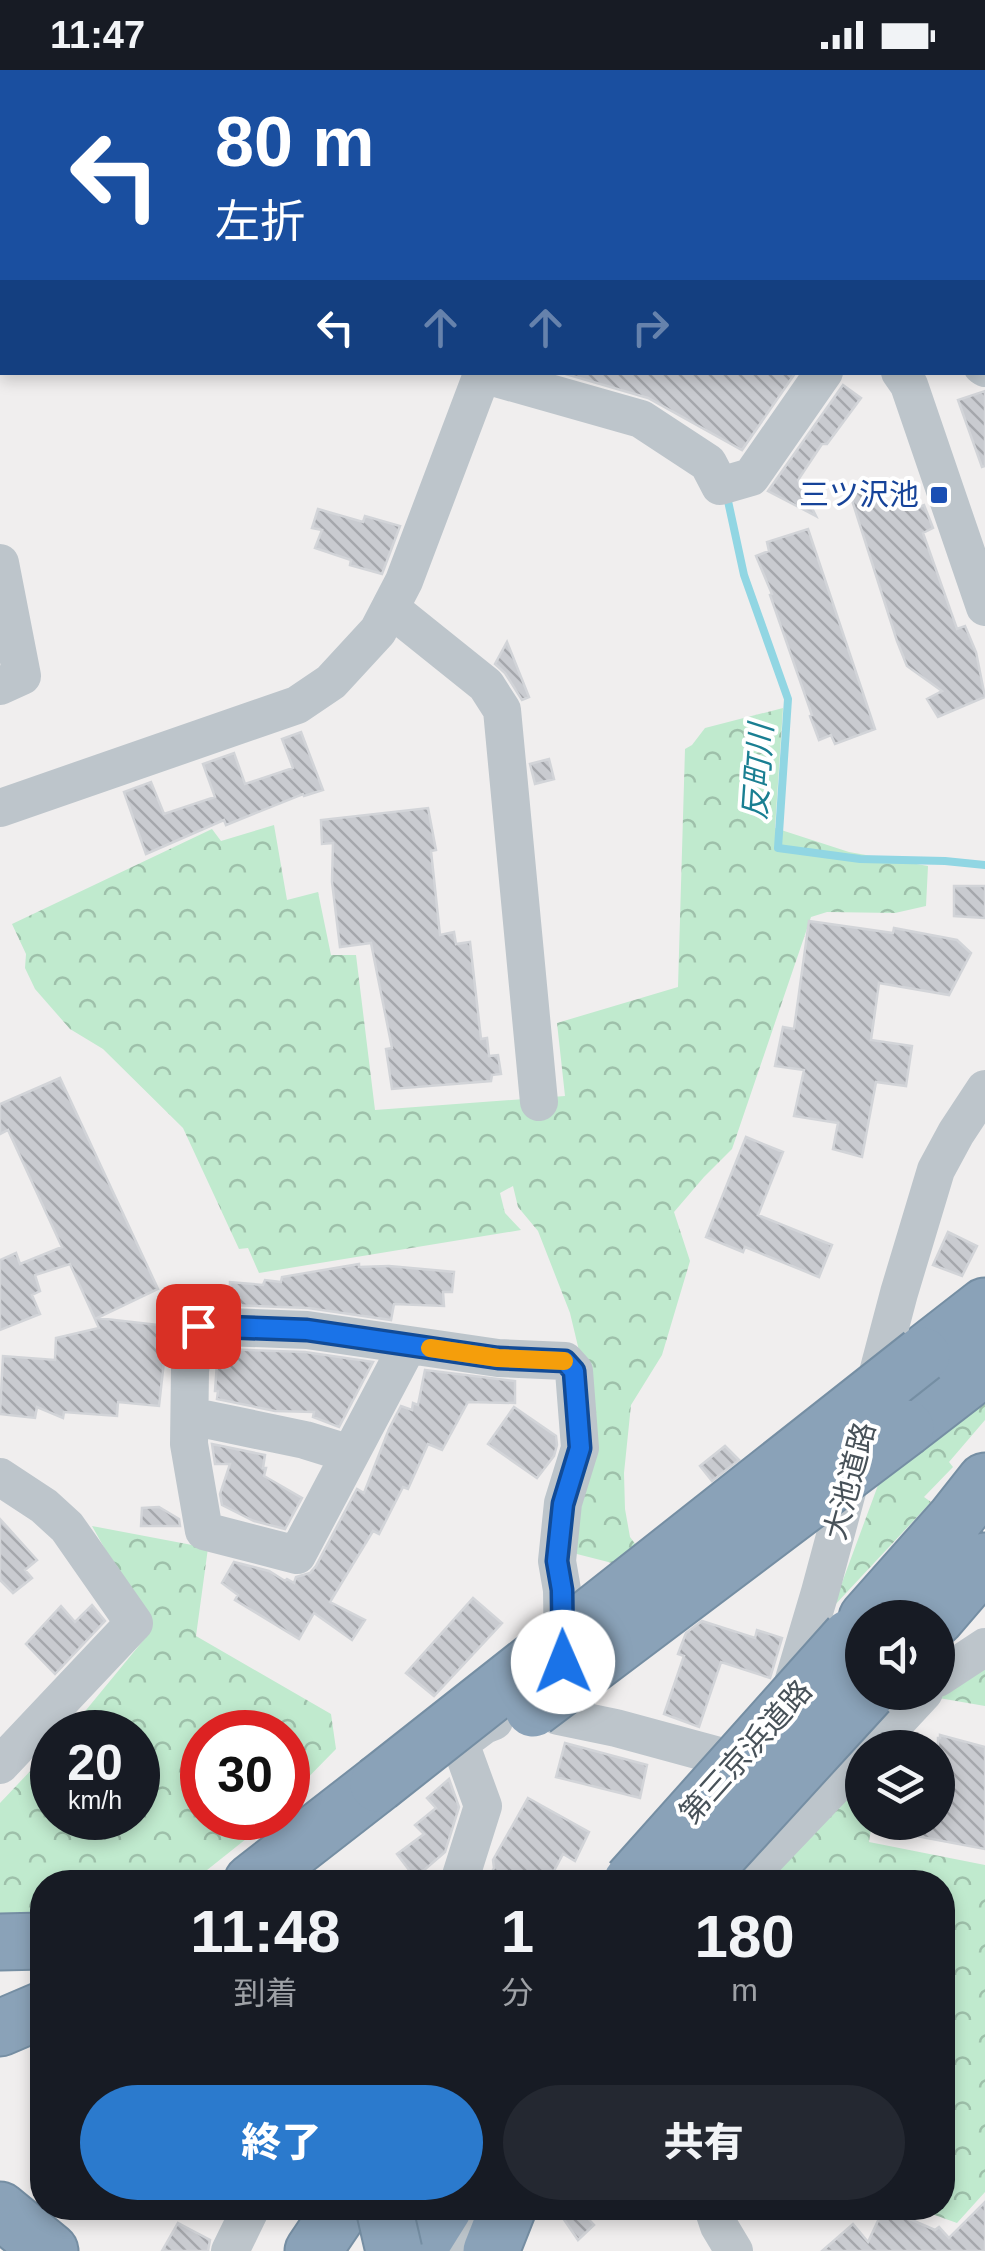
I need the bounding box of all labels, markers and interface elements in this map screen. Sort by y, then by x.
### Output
text: 11:47 [50,14,145,56]
text: 80 m [215,103,375,181]
icon: left [50,110,180,240]
text: 左折 [215,196,305,247]
icon: left [308,300,363,355]
icon: ahead [413,300,468,355]
icon: ahead [518,300,573,355]
icon: right [623,300,678,355]
place label: 三ツ沢池 [799,478,919,511]
marker: 三ツ沢池 [928,484,950,506]
water label: 反町川 [737,720,780,821]
pin [156,1284,241,1369]
icon: arrive [171,1299,226,1354]
street label: 大池道路 [818,1419,881,1543]
map controls [845,1600,955,1840]
button: sound [845,1600,955,1710]
position arrow [511,1610,615,1714]
street label: 第三京浜道路 [673,1674,818,1830]
speed limit sign: 30 [180,1710,310,1840]
button: layers [845,1730,955,1840]
text: 20 [67,1735,123,1791]
text: km/h [68,1786,122,1814]
text: 11:48 [190,1898,340,1965]
text: 1 [501,1898,534,1965]
text: 180 [695,1903,795,1970]
text: m [731,1972,758,2008]
text: 到着 [233,1975,297,2011]
text: 分 [501,1975,534,2011]
button: 終了 [80,2085,483,2200]
button: 共有 [503,2085,905,2200]

